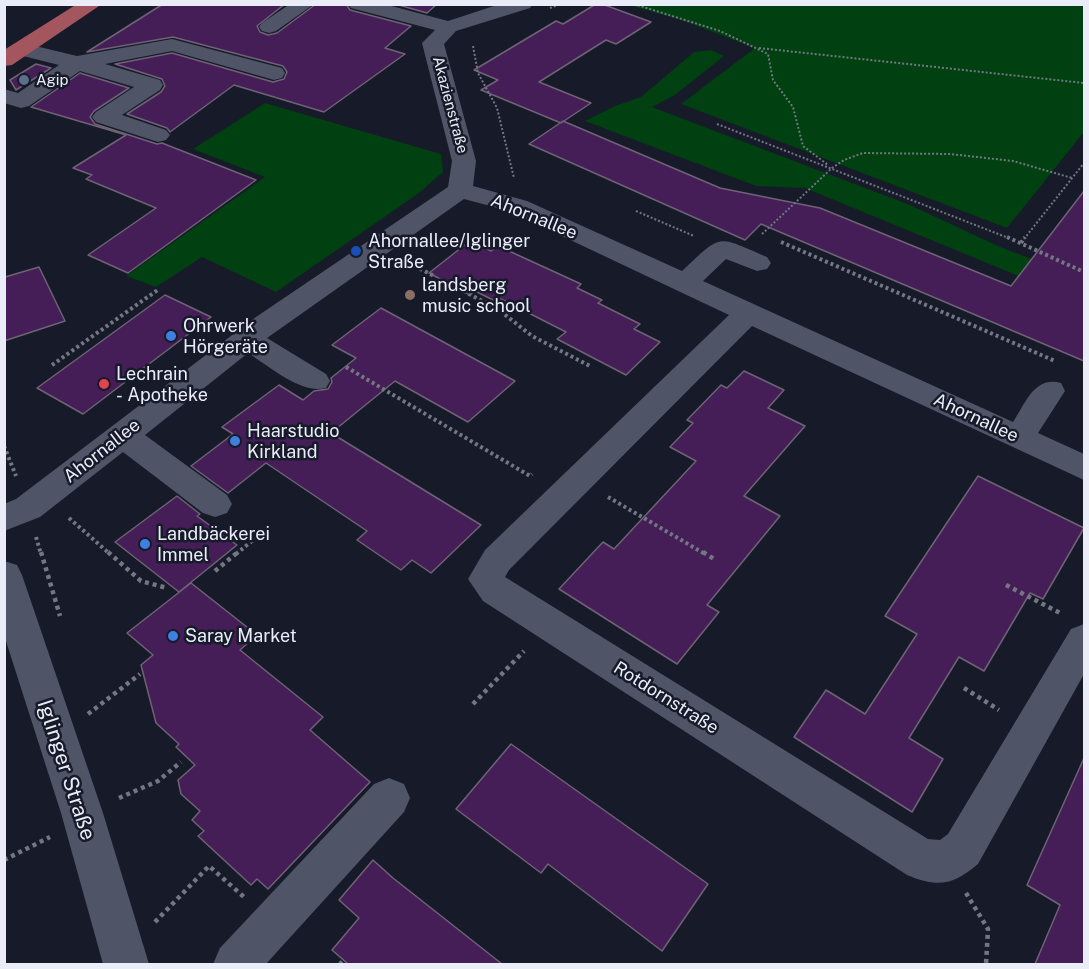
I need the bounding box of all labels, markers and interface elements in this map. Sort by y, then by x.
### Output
street label: Akazienstraße [428,55,472,155]
place label: Agip [36,71,68,89]
marker: Agip [17,73,31,87]
street label: Ahornallee [488,190,580,244]
place label: Ahornallee/Iglinger Straße [368,230,530,272]
marker: Ahornallee/Iglinger Straße [349,244,363,258]
place label: landsberg music school [422,274,531,316]
marker: landsberg music school [403,288,417,302]
place label: Ohrwerk Hörgeräte [183,315,268,358]
marker: Ohrwerk Hörgeräte [164,329,178,343]
place label: Lechrain - Apotheke [116,363,208,406]
marker: Lechrain - Apotheke [97,377,111,391]
street label: Ahornallee [930,389,1022,447]
street label: Ahornallee [59,414,145,488]
place label: Haarstudio Kirkland [247,420,339,462]
marker: Haarstudio Kirkland [228,434,242,448]
place label: Landbäckerei Immel [157,523,270,566]
marker: Landbäckerei Immel [138,537,152,551]
place label: Saray Market [185,625,297,647]
marker: Saray Market [166,629,180,643]
street label: Rotdornstraße [609,657,723,739]
street label: Iglinger Straße [31,697,101,843]

